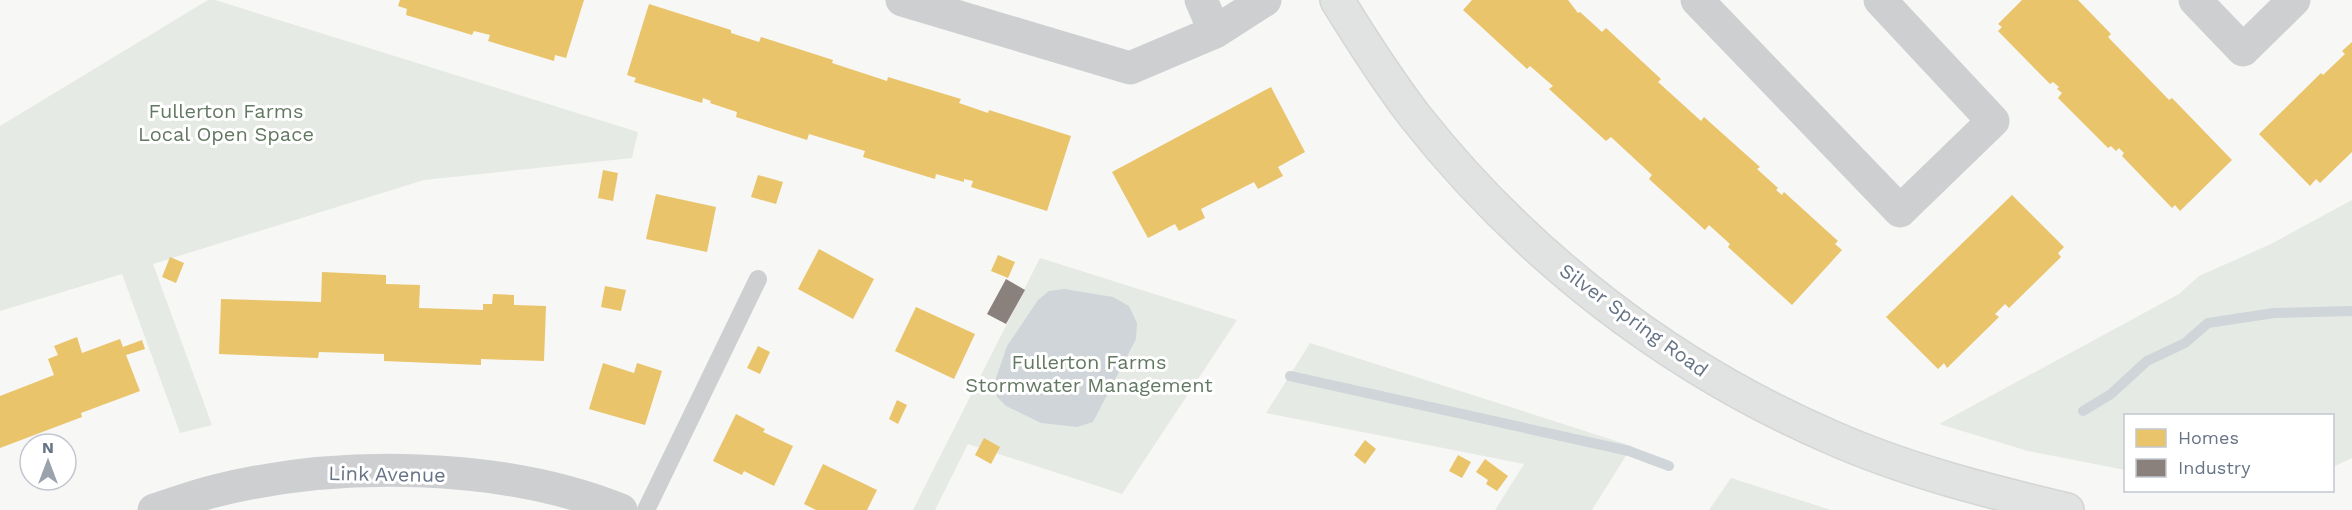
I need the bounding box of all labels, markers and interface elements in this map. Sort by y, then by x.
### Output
park label: Fullerton Farms Local Open Space [138,99,314,146]
street label: Silver Spring Road [1555,258,1713,382]
park label: Fullerton Farms Stormwater Management [965,350,1213,397]
legend [2124,414,2334,492]
text: Homes [2178,427,2239,448]
north arrow [18,432,78,492]
text: N [42,438,54,457]
text: Industry [2178,457,2251,478]
street label: Link Avenue [328,461,446,487]

